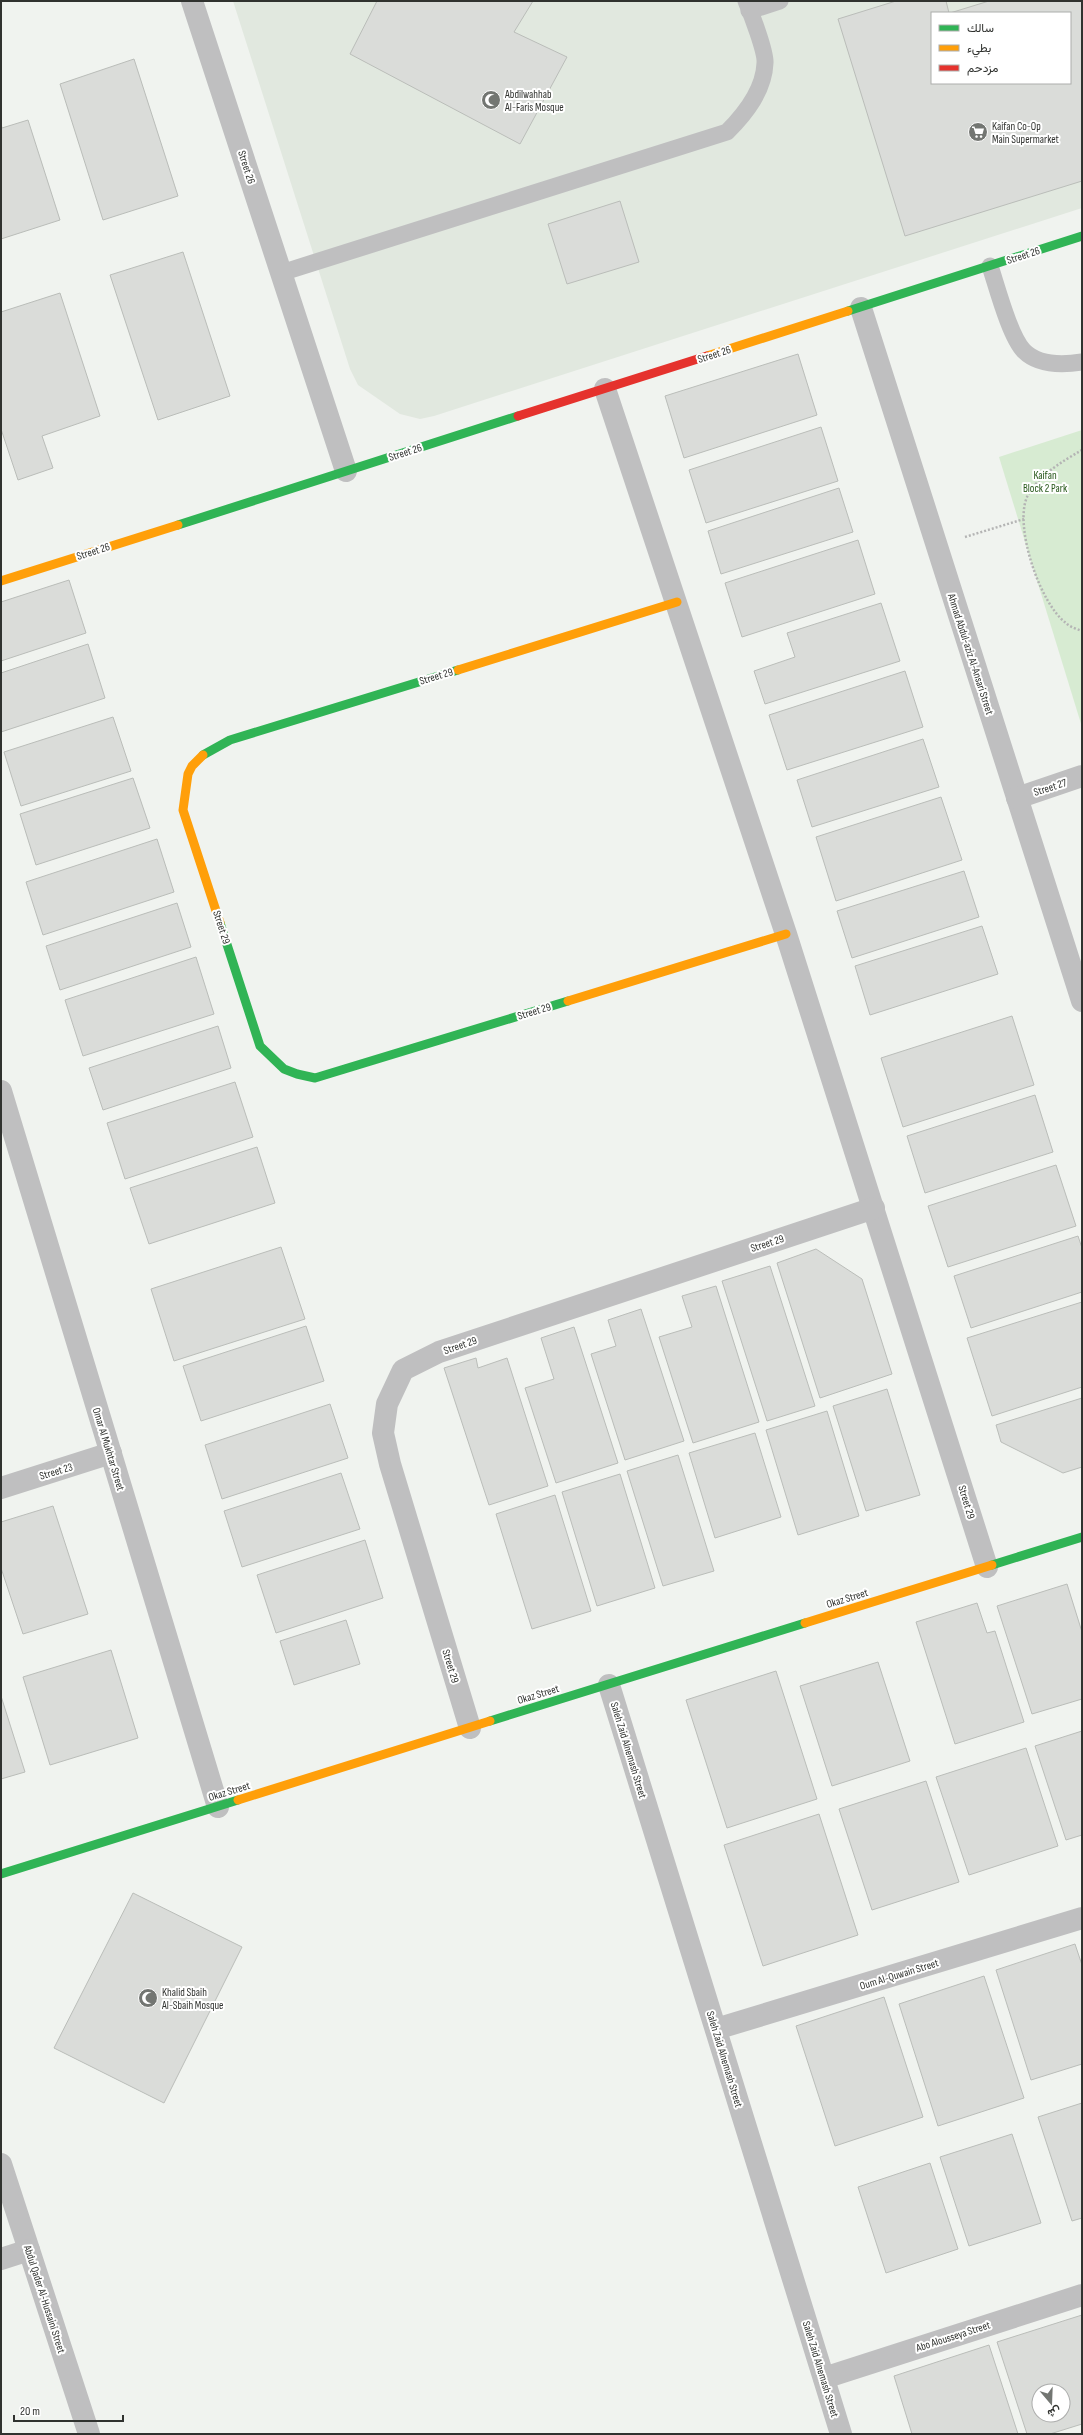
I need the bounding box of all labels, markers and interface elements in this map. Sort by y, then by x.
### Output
legend [931,12,1071,84]
text: سالك [967,21,994,36]
text: بطيء [967,41,991,58]
text: مزدحم [967,61,998,76]
place label: Abdilwahhab Al-Faris Mosque [504,88,564,114]
mosque icon: Abdilwahhab Al-Faris Mosque [480,89,502,111]
place label: Kaifan Co-Op Main Supermarket [992,120,1060,146]
supermarket icon: Kaifan Co-Op Main Supermarket [967,121,989,143]
street label: Street 26 [235,149,258,186]
street label: Street 26 [1005,244,1042,267]
street label: Street 26 [696,343,733,366]
street label: Street 26 [387,441,424,464]
park label: Kaifan Block 2 Park [1023,469,1068,495]
street label: Street 26 [75,540,112,563]
street label: Ahmad Abdul-aziz Al-Ansari Street [944,591,996,717]
street label: Street 29 [418,665,455,688]
street label: Street 27 [1032,776,1069,799]
street label: Street 29 [210,909,233,946]
street label: Street 29 [516,1000,553,1023]
street label: Street 29 [749,1232,786,1255]
street label: Street 29 [442,1334,479,1357]
street label: Omar Al Mukhtar Street [90,1406,128,1493]
street label: Street 23 [38,1460,75,1483]
street label: Street 29 [955,1484,978,1521]
street label: Okaz Street [825,1586,870,1611]
street label: Street 29 [439,1648,462,1685]
street label: Okaz Street [516,1682,561,1707]
street label: Saleh Zaid Alnemash Street [608,1700,650,1800]
street label: Okaz Street [207,1779,252,1804]
street label: Oum Al-Quwain Street [858,1956,941,1993]
place label: Khalid Sbaih Al-Sbaih Mosque [161,1986,224,2012]
mosque icon: Khalid Sbaih Al-Sbaih Mosque [137,1987,159,2009]
street label: Saleh Zaid Alnemash Street [704,2009,746,2109]
street label: Abdul Qader Al-Hussaini Street [21,2243,68,2355]
street label: Abo Alousseya Street [913,2318,992,2355]
street label: Saleh Zaid Alnemash Street [800,2319,842,2419]
north arrow [1031,2383,1071,2423]
scale bar [14,2397,123,2423]
text: 20 m [20,2404,40,2419]
text: ش [1046,2404,1062,2420]

